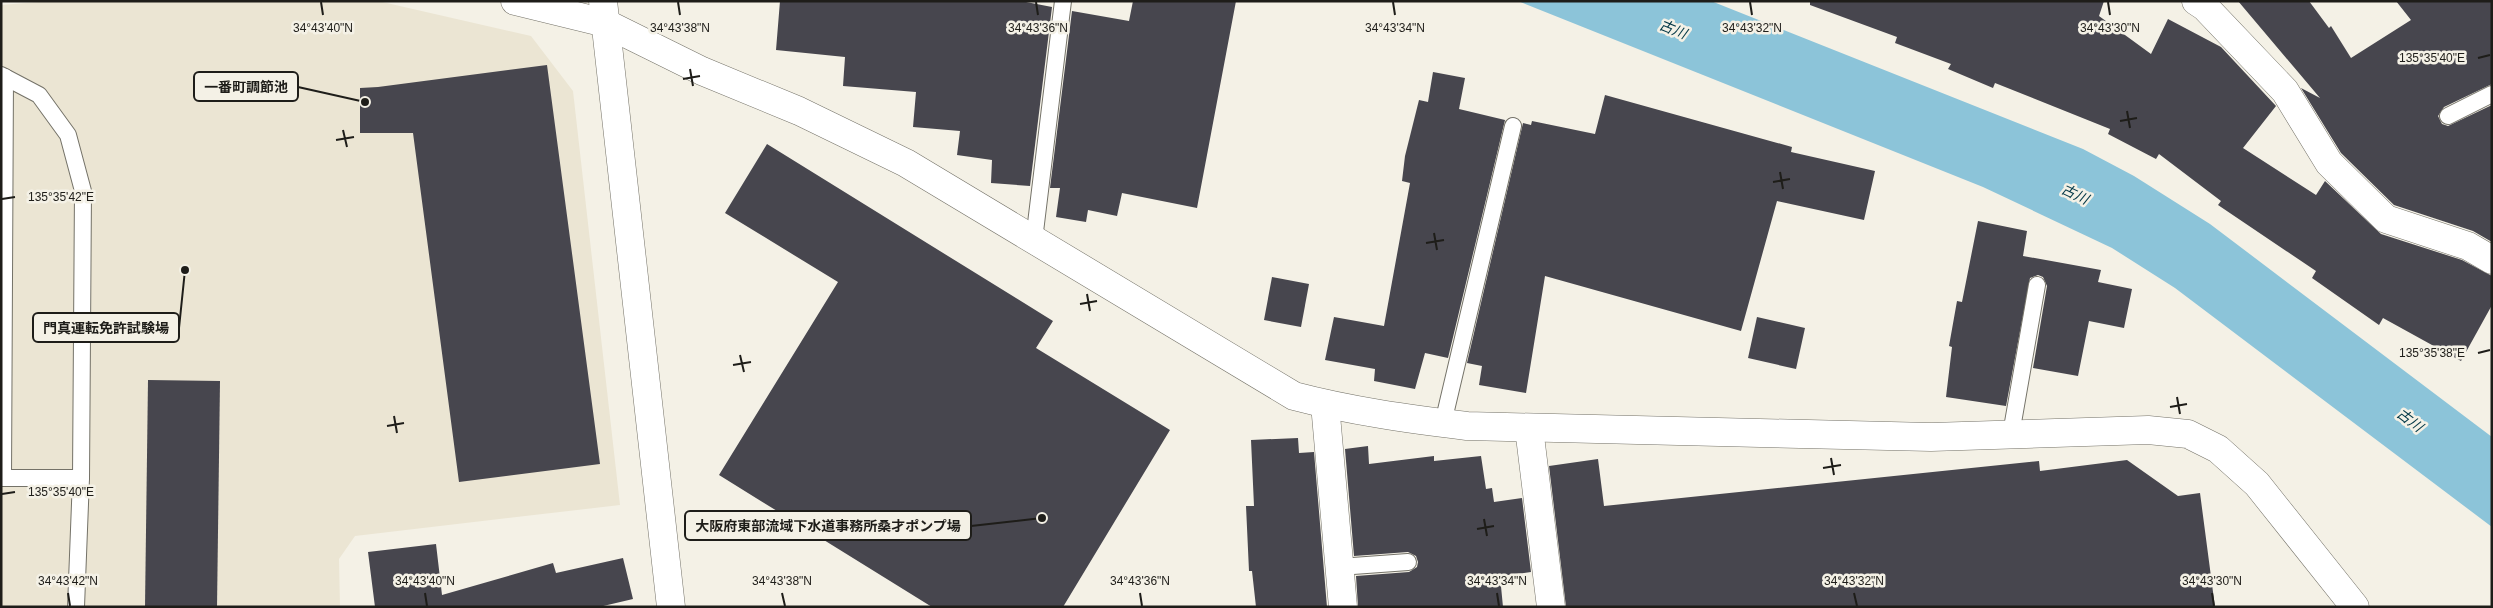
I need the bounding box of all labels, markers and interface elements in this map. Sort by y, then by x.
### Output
water label: 古川 [1657,16,1691,42]
text: 34°43'40"N [293,21,353,35]
text: 34°43'38"N [650,21,710,35]
text: 34°43'36"N [1008,21,1068,35]
text: 34°43'34"N [1365,21,1425,35]
text: 34°43'32"N [1722,21,1782,35]
text: 34°43'30"N [2080,21,2140,35]
text: 135°35'40"E [2399,51,2465,65]
callout: 一番町調節池 [194,72,298,101]
text: 一番町調節池 [204,79,288,95]
water label: 古川 [2059,181,2093,208]
text: 135°35'42"E [28,190,94,204]
callout: 門真運転免許試験場 [33,313,179,342]
text: 門真運転免許試験場 [43,320,169,336]
text: 135°35'38"E [2399,346,2465,360]
water label: 古川 [2394,405,2428,436]
text: 135°35'40"E [28,485,94,499]
callout: 大阪府東部流域下水道事務所桑才ポンプ場 [685,511,971,540]
text: 大阪府東部流域下水道事務所桑才ポンプ場 [695,518,961,534]
text: 34°43'42"N [38,574,98,588]
text: 34°43'40"N [395,574,455,588]
text: 34°43'38"N [752,574,812,588]
text: 34°43'36"N [1110,574,1170,588]
text: 34°43'34"N [1467,574,1527,588]
text: 34°43'32"N [1824,574,1884,588]
text: 34°43'30"N [2182,574,2242,588]

